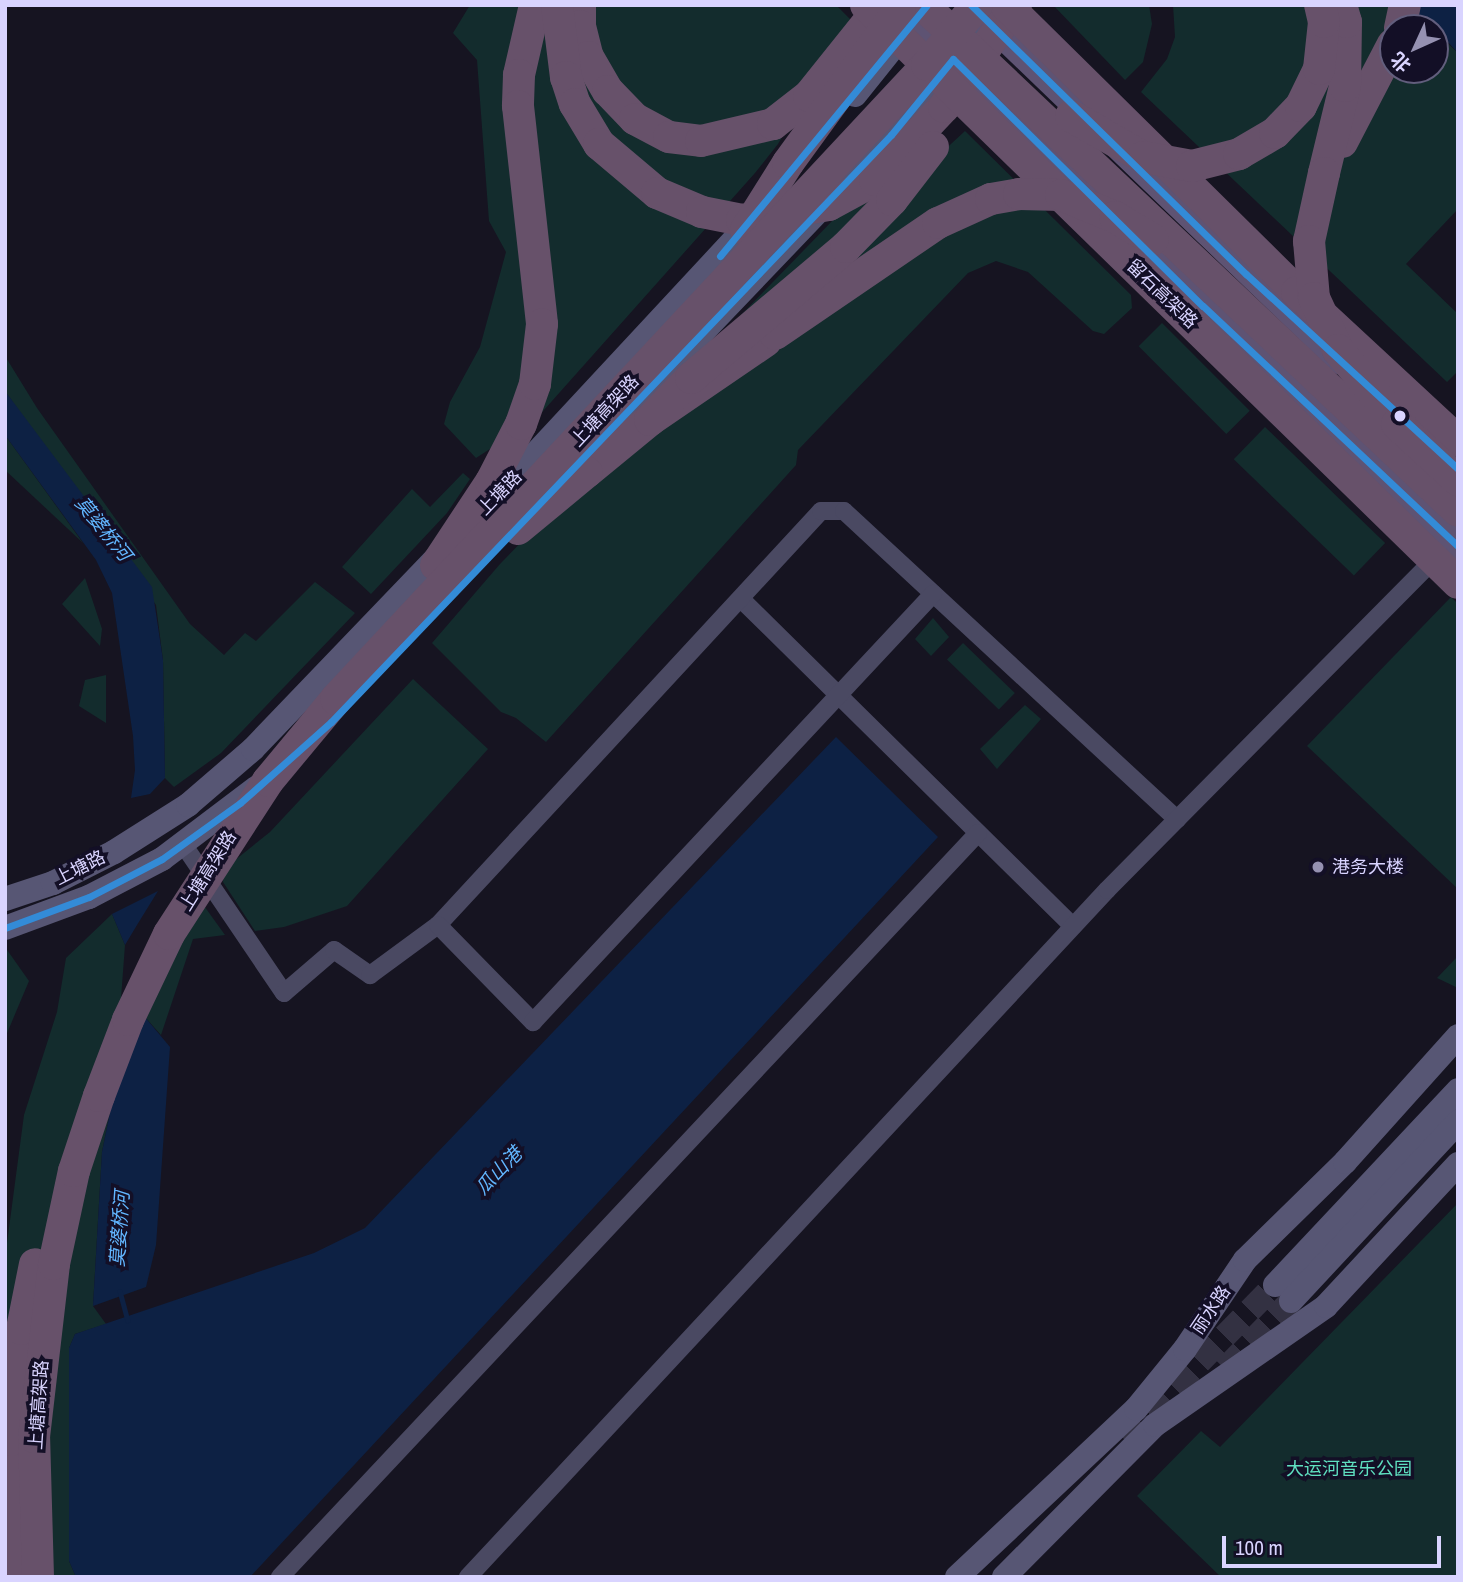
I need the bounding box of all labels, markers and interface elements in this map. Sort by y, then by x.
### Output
north arrow [1379,14,1449,84]
text: 北 [1385,47,1416,78]
street label: 留石高架路 [1122,255,1202,333]
street label: 上塘高架路 [566,371,644,451]
unlabelled marker [1393,409,1407,423]
street label: 上塘路 [473,466,527,520]
water label: 莫婆桥河 [70,492,136,566]
street label: 上塘高架路 [175,827,241,915]
street label: 上塘路 [51,846,109,890]
place label: 港务大楼 [1332,856,1404,878]
marker: 港务大楼 [1310,859,1326,875]
water label: 瓜山港 [471,1143,527,1199]
water label: 莫婆桥河 [106,1190,134,1268]
street label: 丽水路 [1187,1282,1235,1338]
street label: 上塘高架路 [25,1359,53,1451]
park label: 大运河音乐公园 [1286,1458,1412,1480]
scale bar [1225,1522,1444,1566]
text: 100 m [1235,1533,1283,1562]

